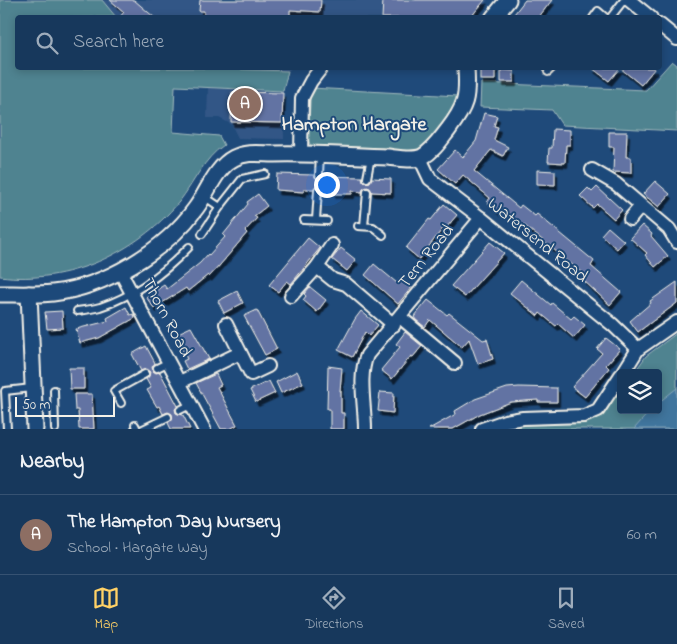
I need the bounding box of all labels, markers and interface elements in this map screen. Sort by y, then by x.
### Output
search box [15,15,662,70]
icon: search [33,29,61,57]
text: Search here [73,29,164,56]
pin: A [229,85,261,123]
district label: Hampton Hargate [282,111,427,141]
your location [314,172,340,198]
street label: Watersend Road [481,192,593,290]
street label: Tern Road [393,219,461,295]
street label: Thorn Road [134,274,198,362]
map controls [617,369,662,414]
button: layers [617,369,662,414]
scale bar [15,394,115,417]
text: 50 m [22,395,50,416]
text: Nearby [20,447,84,477]
text: The Hampton Day Nursery [67,509,281,536]
text: A [31,523,41,547]
text: 60 m [627,523,657,547]
text: School · Hargate Way [67,536,207,560]
tab: Map [92,584,120,635]
tab: Directions [305,584,363,635]
tab: Saved [548,584,585,635]

